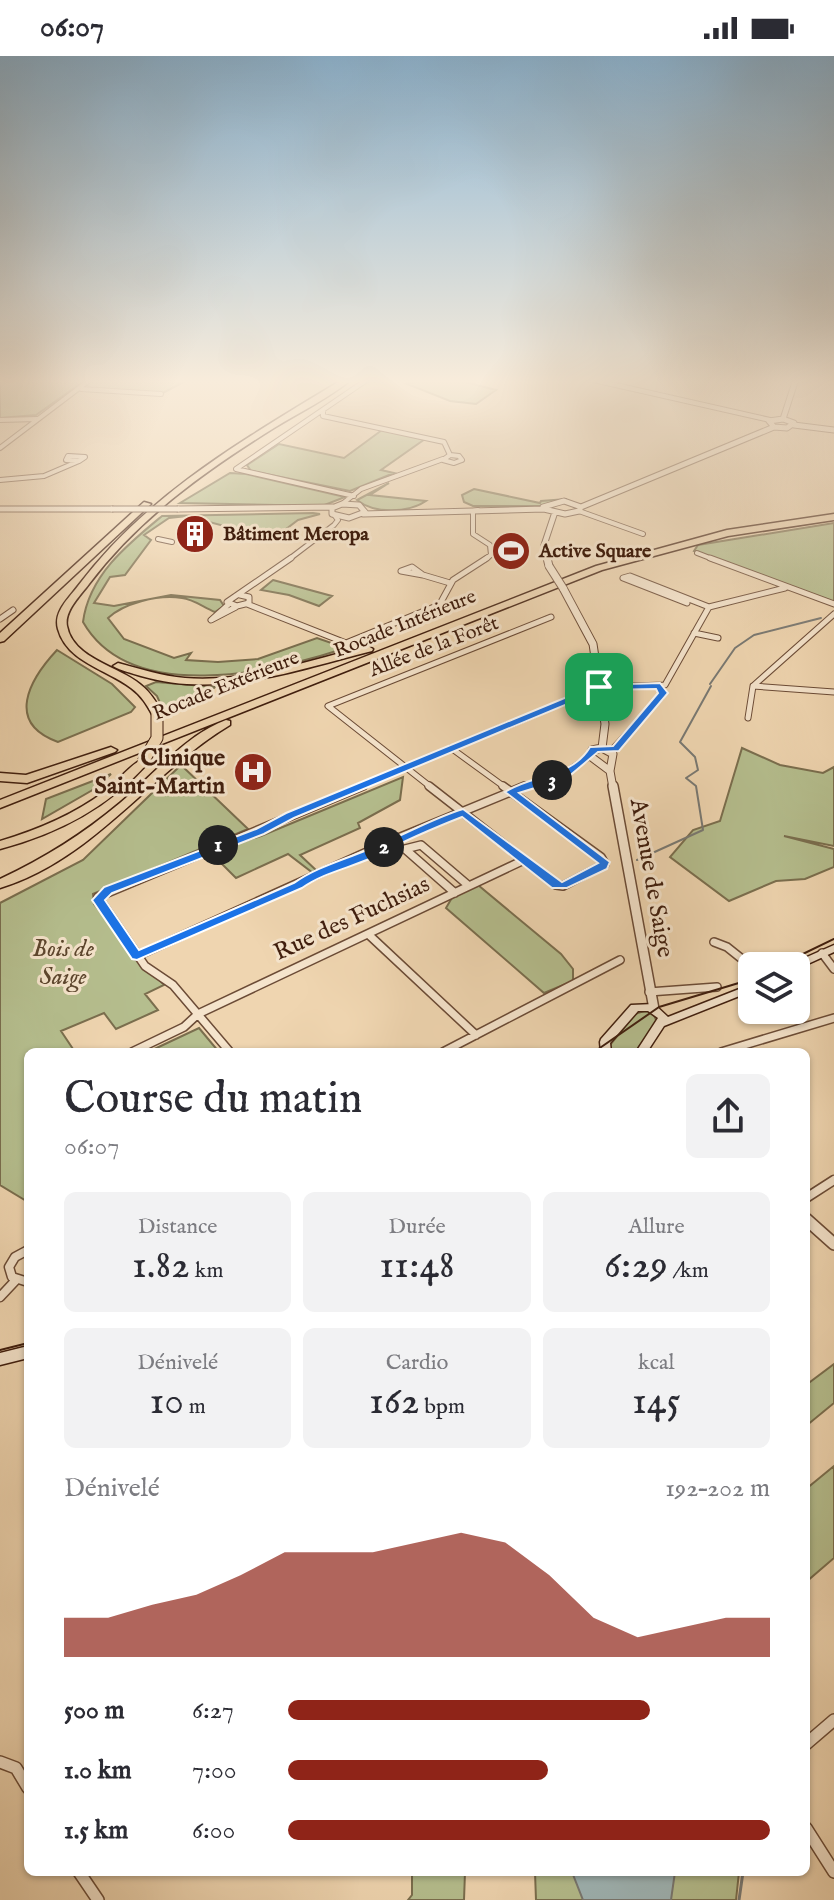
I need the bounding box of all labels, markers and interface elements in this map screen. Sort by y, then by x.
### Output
text: 06:07 [40,9,104,47]
building icon: Bâtiment Meropa [174,513,216,555]
place label: Bâtiment Meropa [223,522,369,547]
sports icon: Active Square [490,530,532,572]
place label: Active Square [538,539,652,564]
street label: Rocade Intérieure [330,584,480,664]
street label: Allée de la Forêt [365,611,502,683]
street label: Rocade Extérieure [149,645,303,727]
pin [565,653,633,721]
icon: arrive [577,665,621,709]
place label: Clinique Saint-Martin [95,743,225,802]
hospital icon: Clinique Saint-Martin [232,751,274,793]
pin: 3 [532,760,572,800]
text: 3 [548,766,556,794]
street label: Avenue de Saige [622,795,680,960]
pin: 1 [198,825,238,865]
pin: 2 [364,827,404,867]
text: 1 [214,831,222,859]
text: 2 [379,833,389,861]
street label: Rue des Fuchsias [269,869,435,969]
park label: Bois de Saige [32,934,94,993]
map controls [738,952,810,1024]
button: layers [738,952,810,1024]
text: Course du matin [64,1072,362,1128]
button: share [686,1074,770,1158]
text: 06:07 [64,1130,120,1163]
text: Distance [138,1213,217,1241]
text: Durée [388,1213,446,1241]
text: Allure [628,1213,685,1241]
text: 1.82 [132,1241,190,1292]
text: 11:48 [379,1241,455,1292]
text: 6:29 [604,1241,668,1292]
text: km [190,1257,223,1285]
text: /km [668,1257,709,1285]
text: Dénivelé [137,1349,218,1377]
text: Cardio [386,1349,448,1377]
text: kcal [638,1349,675,1377]
text: 10 [150,1377,184,1428]
text: 162 [369,1377,420,1428]
text: 145 [632,1377,681,1428]
text: m [184,1393,206,1421]
text: bpm [420,1393,465,1421]
text: Dénivelé [64,1472,160,1505]
text: 192–202 m [665,1472,770,1505]
text: 500 m [64,1694,125,1727]
text: 6:27 [192,1694,234,1727]
text: 1.0 km [64,1754,132,1787]
text: 7:00 [192,1754,237,1787]
text: 1.5 km [64,1814,128,1847]
text: 6:00 [192,1814,235,1847]

